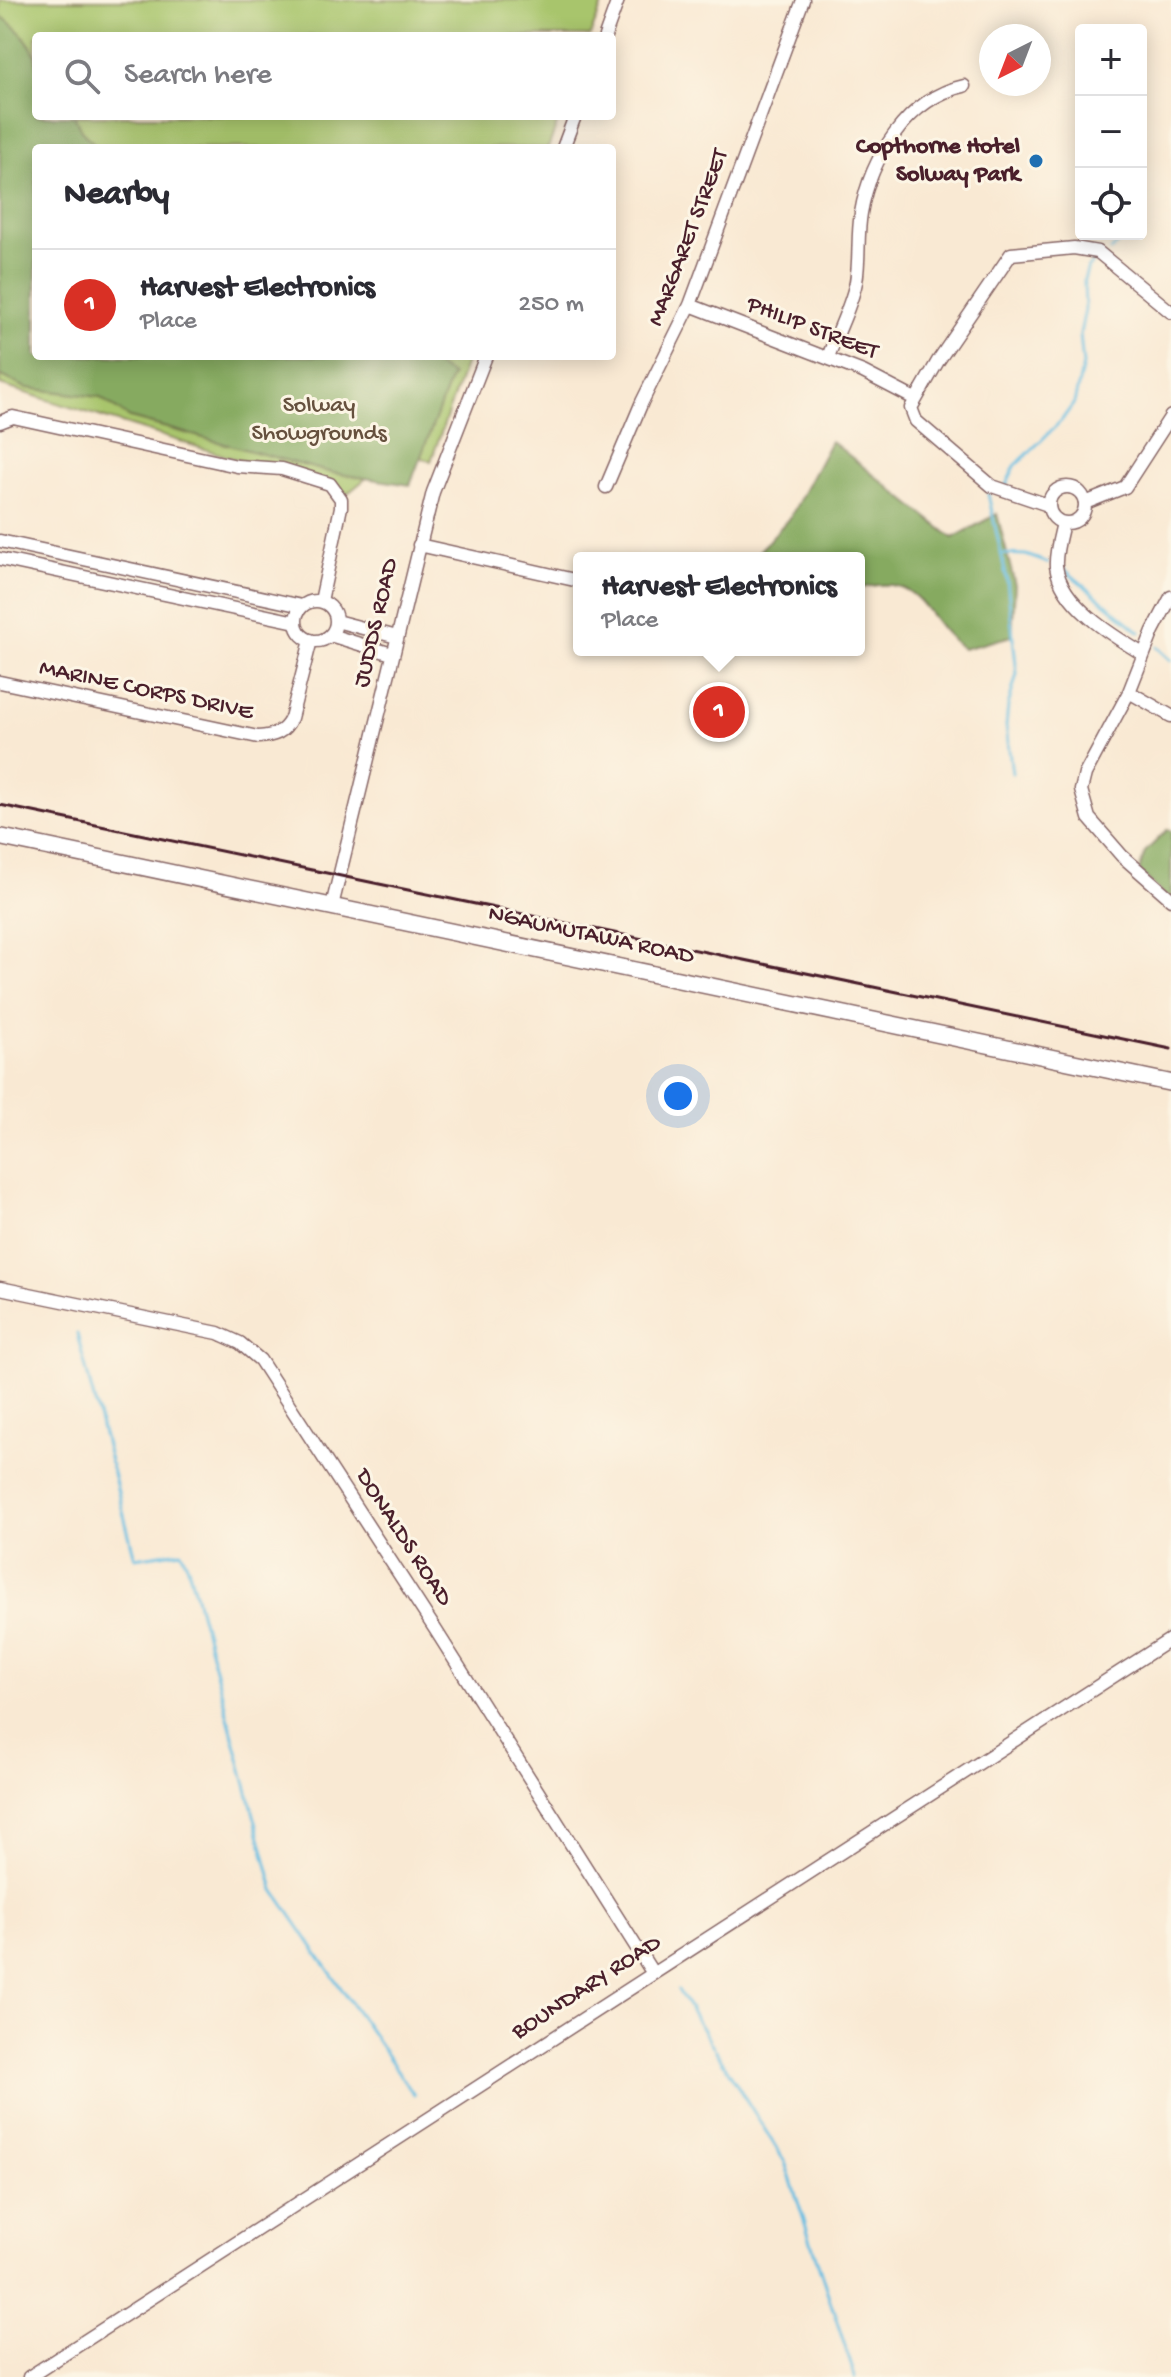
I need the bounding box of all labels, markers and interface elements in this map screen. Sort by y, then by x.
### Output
north arrow [979,24,1051,96]
map controls [1075,24,1147,240]
button: + [1075,24,1147,96]
search box [32,32,616,120]
icon: search [60,54,104,98]
text: Search here [124,59,272,94]
button: − [1075,96,1147,168]
place label: Copthorne Hotel Solway Park [856,133,1023,190]
street label: MARGARET STREET [642,144,737,331]
marker: Copthorne Hotel Solway Park [1027,152,1045,170]
button: locate [1075,168,1147,240]
text: Nearby [64,176,169,216]
text: Harvest Electronics [140,272,375,307]
text: 1 [85,290,95,321]
text: 250 m [518,290,584,321]
street label: PHILIP STREET [741,290,883,368]
text: Place [140,307,197,338]
park label: Solway Showgrounds [251,392,388,449]
popup [573,552,865,656]
street label: JUDDS ROAD [348,555,406,690]
text: Harvest Electronics [602,571,836,606]
text: Place [602,606,658,637]
street label: MARINE CORPS DRIVE [36,654,257,728]
pin: 1 [693,682,745,742]
street label: NGAUMUTAWA ROAD [485,900,697,972]
your location [658,1076,698,1116]
street label: DONALDS ROAD [347,1462,458,1612]
street label: BOUNDARY ROAD [506,1929,667,2048]

